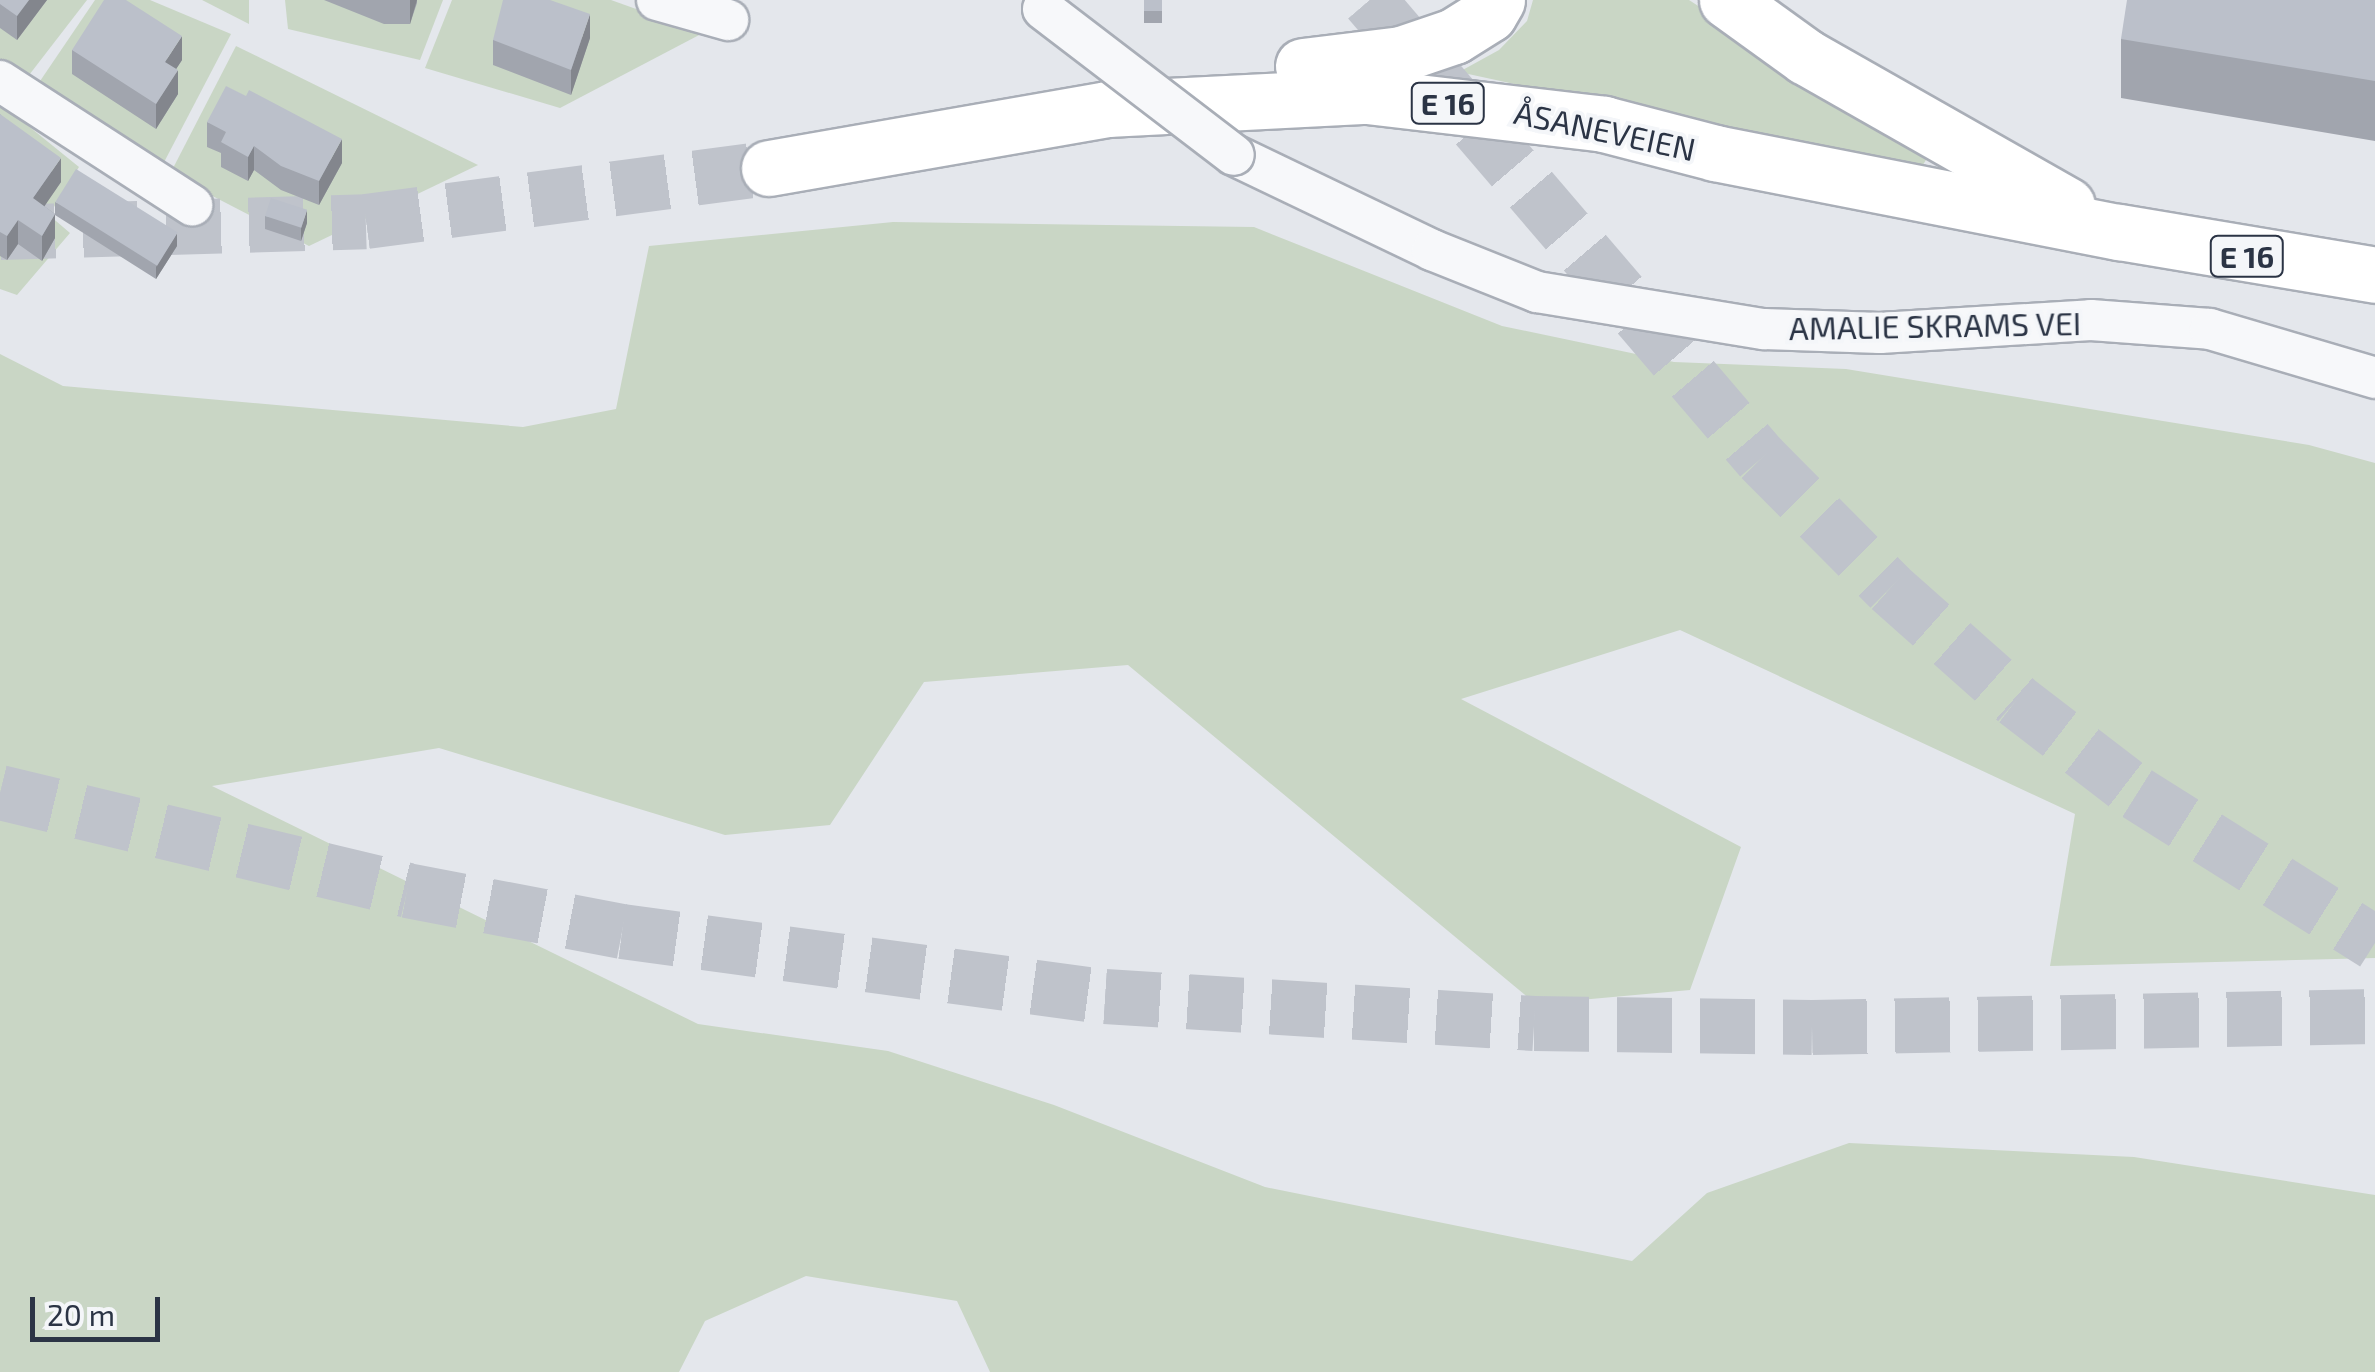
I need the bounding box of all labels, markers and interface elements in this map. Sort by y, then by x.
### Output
road number: E 16 [1410,78,1486,128]
street label: ÅSANEVEIEN [1511,92,1699,168]
road number: E 16 [2210,231,2284,281]
street label: AMALIE SKRAMS VEI [1788,303,2082,347]
scale bar [35,1277,165,1339]
text: 20 m [47,1296,115,1332]

